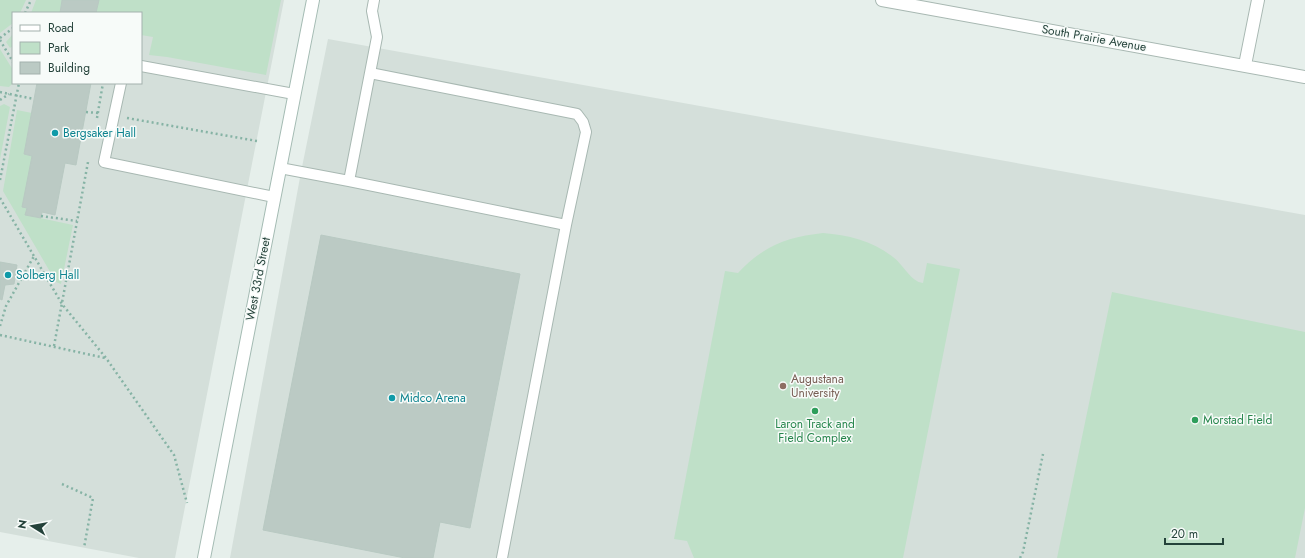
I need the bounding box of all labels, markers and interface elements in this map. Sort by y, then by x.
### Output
legend [12,12,142,84]
text: Road [48,19,74,37]
street label: South Prairie Avenue [1040,20,1148,56]
text: Park [48,39,70,57]
text: Building [48,59,90,77]
place label: Bergsaker Hall [63,124,136,142]
marker: Bergsaker Hall [50,128,60,138]
street label: West 33rd Street [241,236,275,322]
place label: Solberg Hall [16,266,79,284]
marker: Solberg Hall [3,270,13,280]
place label: Augustana University [791,370,844,402]
marker: Augustana University [778,381,788,391]
place label: Midco Arena [400,389,466,407]
marker: Midco Arena [387,393,397,403]
marker: Laron Track and Field Complex [810,406,820,416]
place label: Morstad Field [1203,411,1272,429]
place label: Laron Track and Field Complex [775,415,855,447]
marker: Morstad Field [1190,415,1200,425]
north arrow [12,506,52,546]
text: N [13,518,31,530]
scale bar [1165,520,1223,546]
text: 20 m [1171,525,1198,543]

